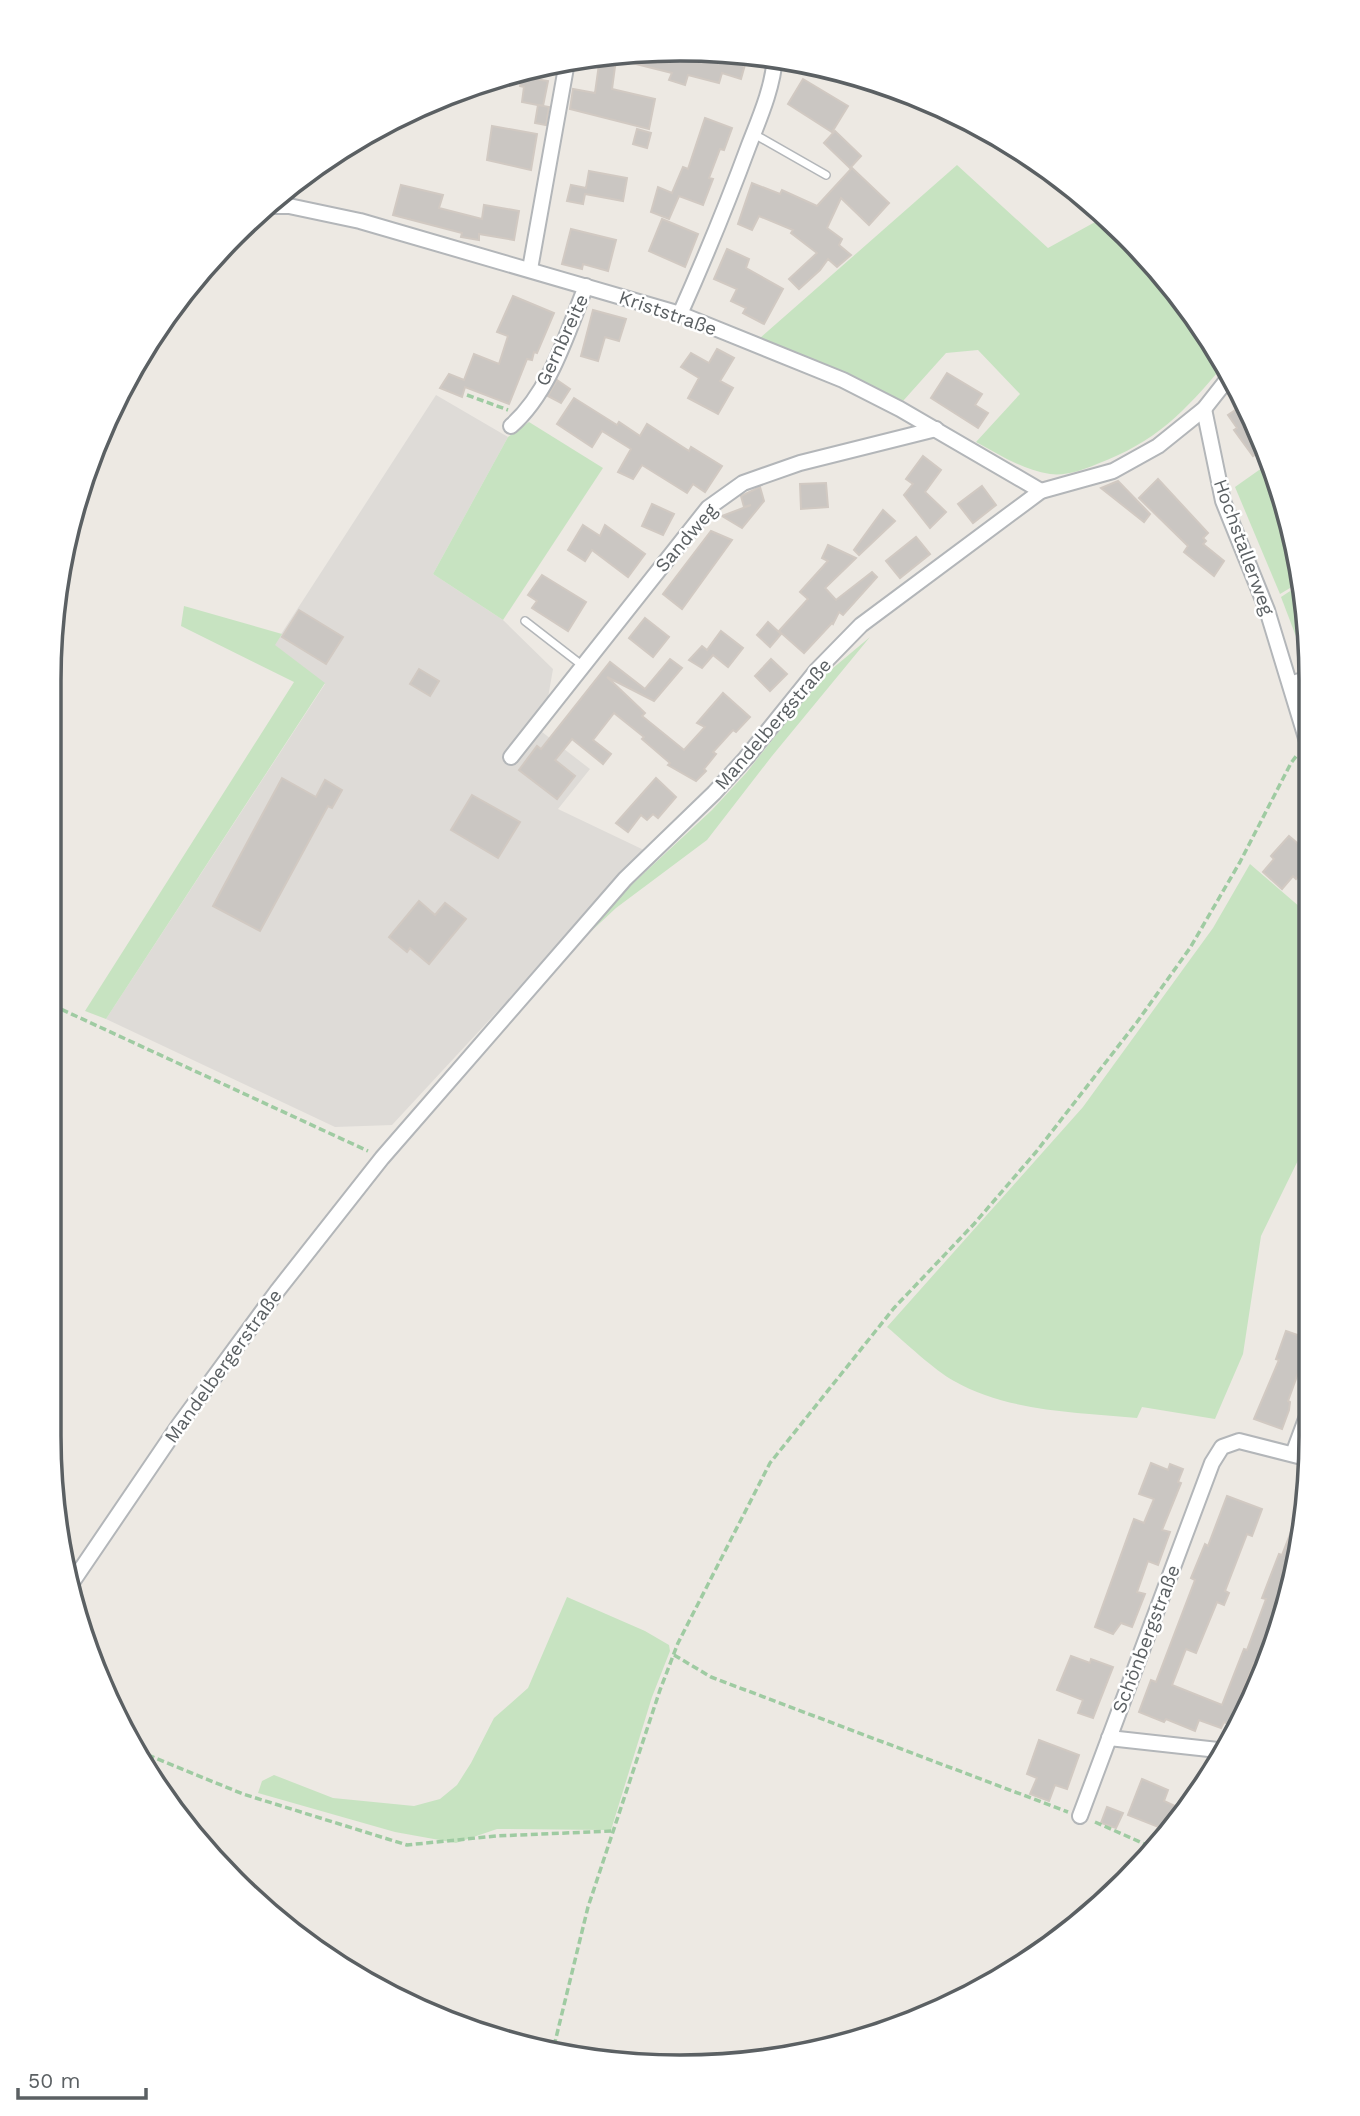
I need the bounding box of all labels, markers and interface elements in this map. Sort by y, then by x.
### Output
street label: Kriststraße [616,285,720,341]
street label: Gernbreite [531,290,593,390]
street label: Hochstallerweg [1209,476,1280,619]
street label: Sandweg [650,498,723,577]
street label: Mandelbergstraße [710,654,836,794]
street label: Mandelbergerstraße [159,1284,287,1448]
street label: Schönbergstraße [1107,1562,1185,1716]
scale bar [18,2056,145,2100]
text: 50 m [28,2068,80,2093]

